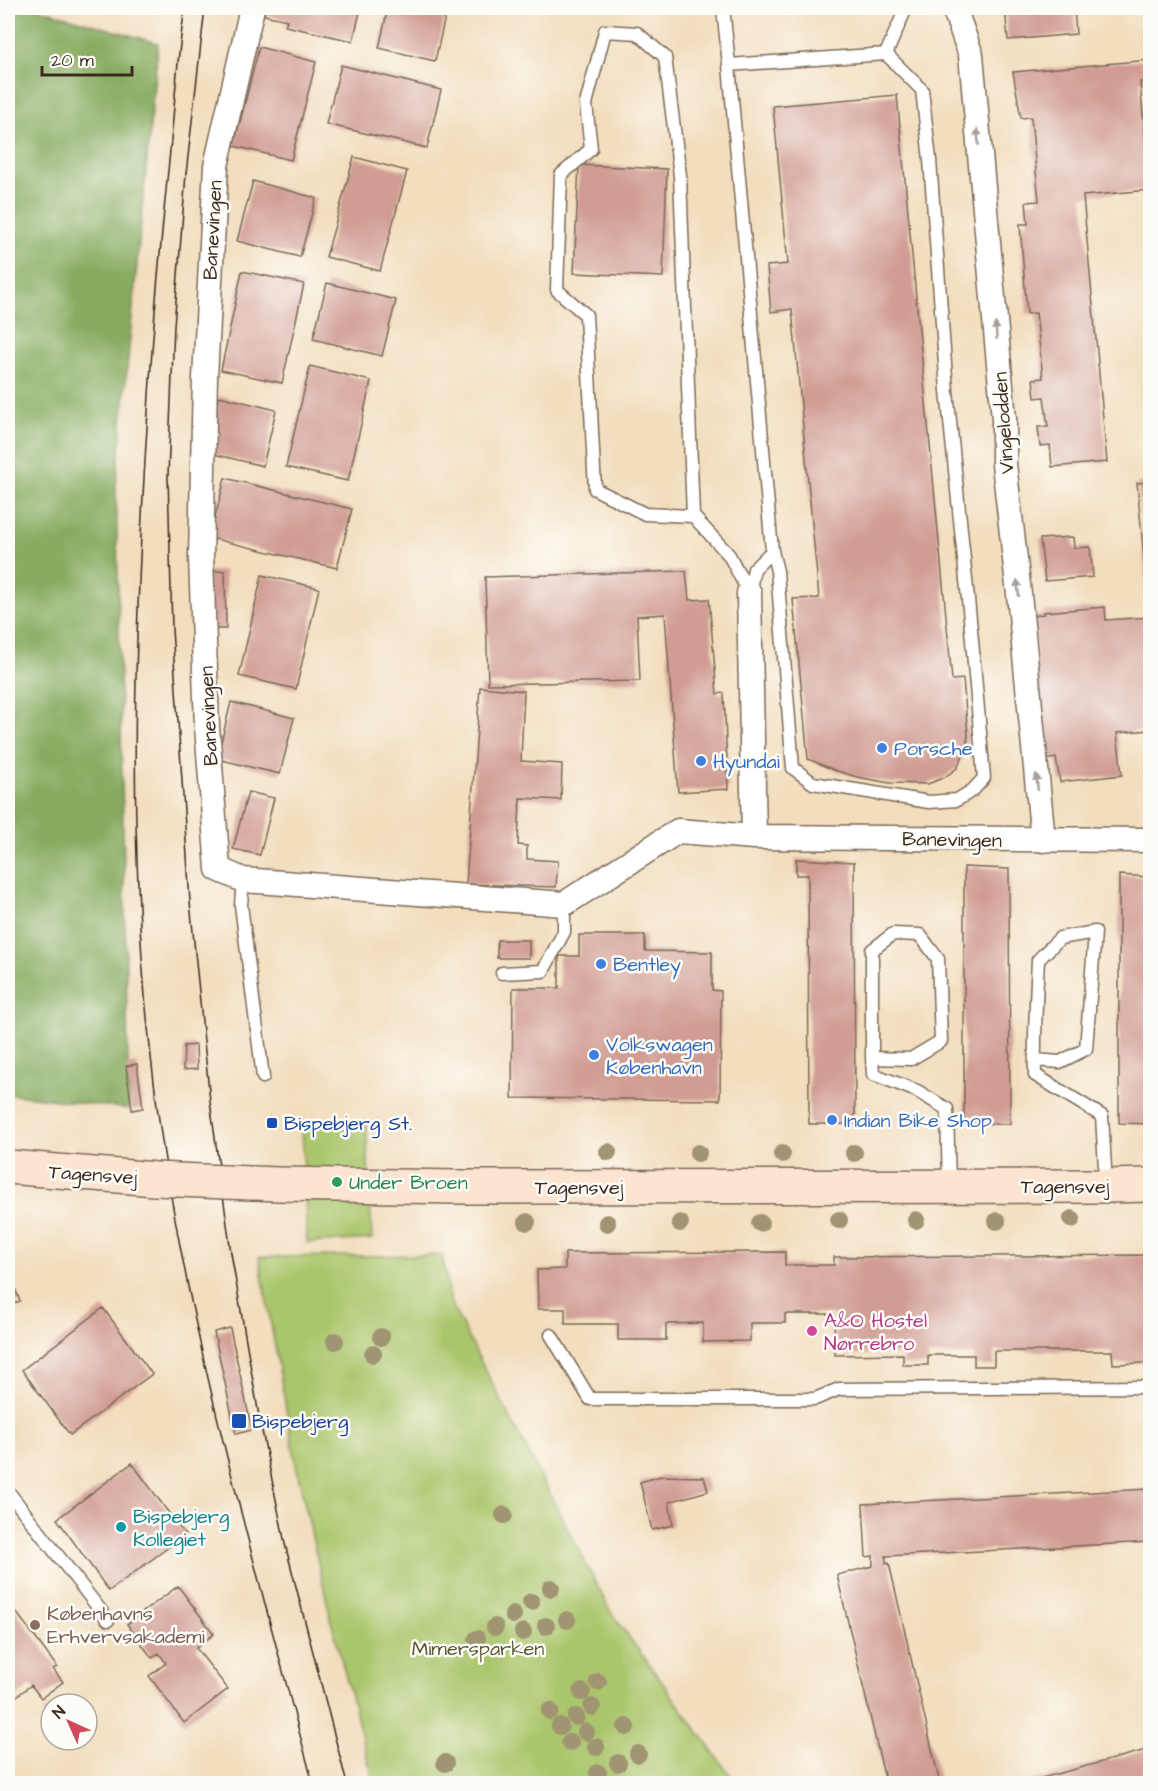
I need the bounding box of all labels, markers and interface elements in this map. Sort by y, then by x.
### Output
scale bar [42,39,132,77]
text: 20 m [51,48,94,73]
one-way arrow [973,127,983,146]
street label: Banevingen [196,180,231,281]
one-way arrow [991,322,1001,341]
street label: Vingelodden [986,371,1023,475]
one-way arrow [1014,578,1023,597]
street label: Banevingen [192,665,227,766]
place label: Porsche [894,735,973,763]
marker: Porsche [875,741,889,755]
place label: Hyundai [713,748,780,777]
marker: Hyundai [694,754,708,768]
one-way arrow [1032,772,1042,791]
street label: Banevingen [902,825,1002,856]
place label: Bentley [613,951,681,980]
marker: Bentley [594,957,608,971]
place label: Volkswagen København [606,1031,713,1082]
marker: Volkswagen København [587,1048,601,1062]
place label: Indian Bike Shop [844,1107,992,1135]
place label: Bispebjerg St. [284,1110,412,1139]
marker: Indian Bike Shop [825,1113,839,1127]
marker: Bispebjerg St. [265,1116,279,1130]
street label: Tagensvej [48,1158,139,1193]
place label: Under Broen [349,1169,468,1197]
street label: Tagensvej [1021,1173,1110,1202]
street label: Tagensvej [535,1174,624,1203]
marker: Under Broen [330,1175,344,1189]
place label: A&O Hostel Nørrebro [824,1307,927,1358]
marker: A&O Hostel Nørrebro [805,1324,819,1338]
place label: Bispebjerg [252,1408,348,1437]
marker: Bispebjerg [230,1412,248,1430]
place label: Bispebjerg Kollegiet [133,1503,229,1555]
marker: Bispebjerg Kollegiet [114,1520,128,1534]
place label: Københavns Erhvervsakademi [47,1600,205,1651]
marker: Københavns Erhvervsakademi [28,1618,42,1632]
park label: Mimersparken [412,1635,544,1663]
north arrow [39,1692,99,1752]
text: N [48,1701,70,1723]

